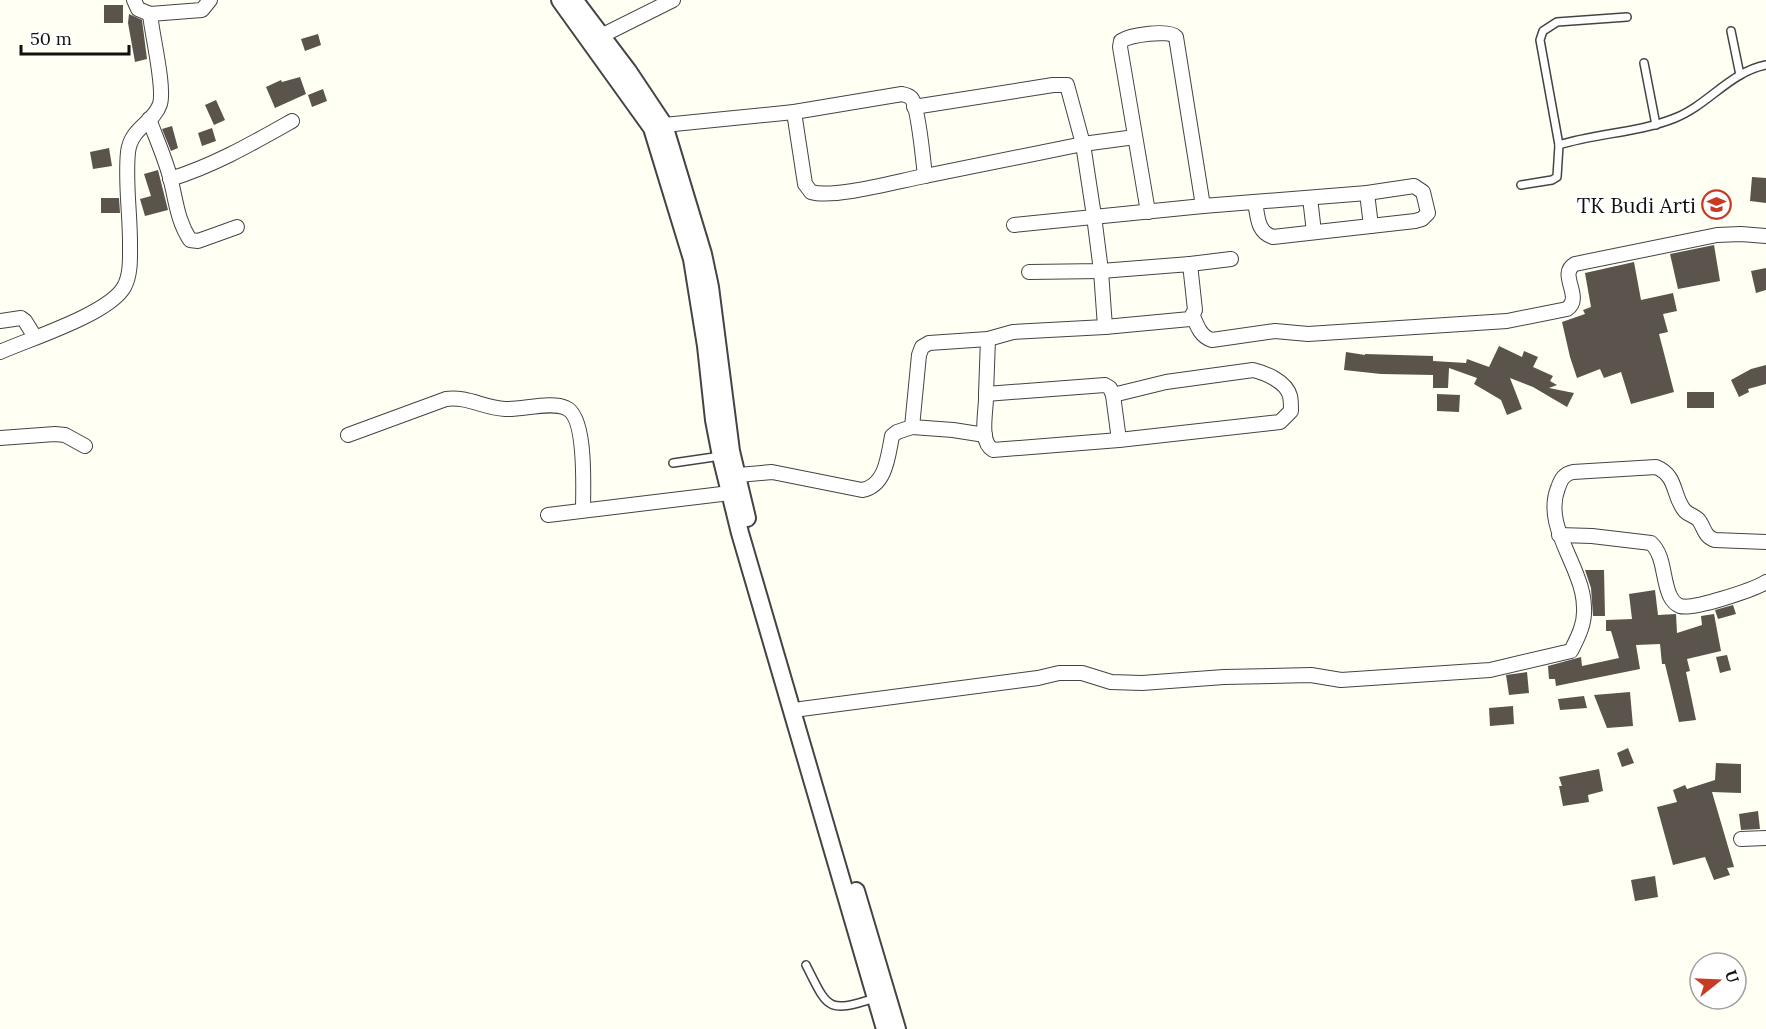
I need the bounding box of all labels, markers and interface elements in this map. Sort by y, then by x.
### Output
scale bar [21,18,129,56]
text: 50 m [30,27,72,50]
school or university icon: TK Budi Arti [1701,189,1733,221]
place label: TK Budi Arti [1577,192,1696,219]
north arrow [1688,951,1748,1011]
text: U [1721,967,1744,985]

